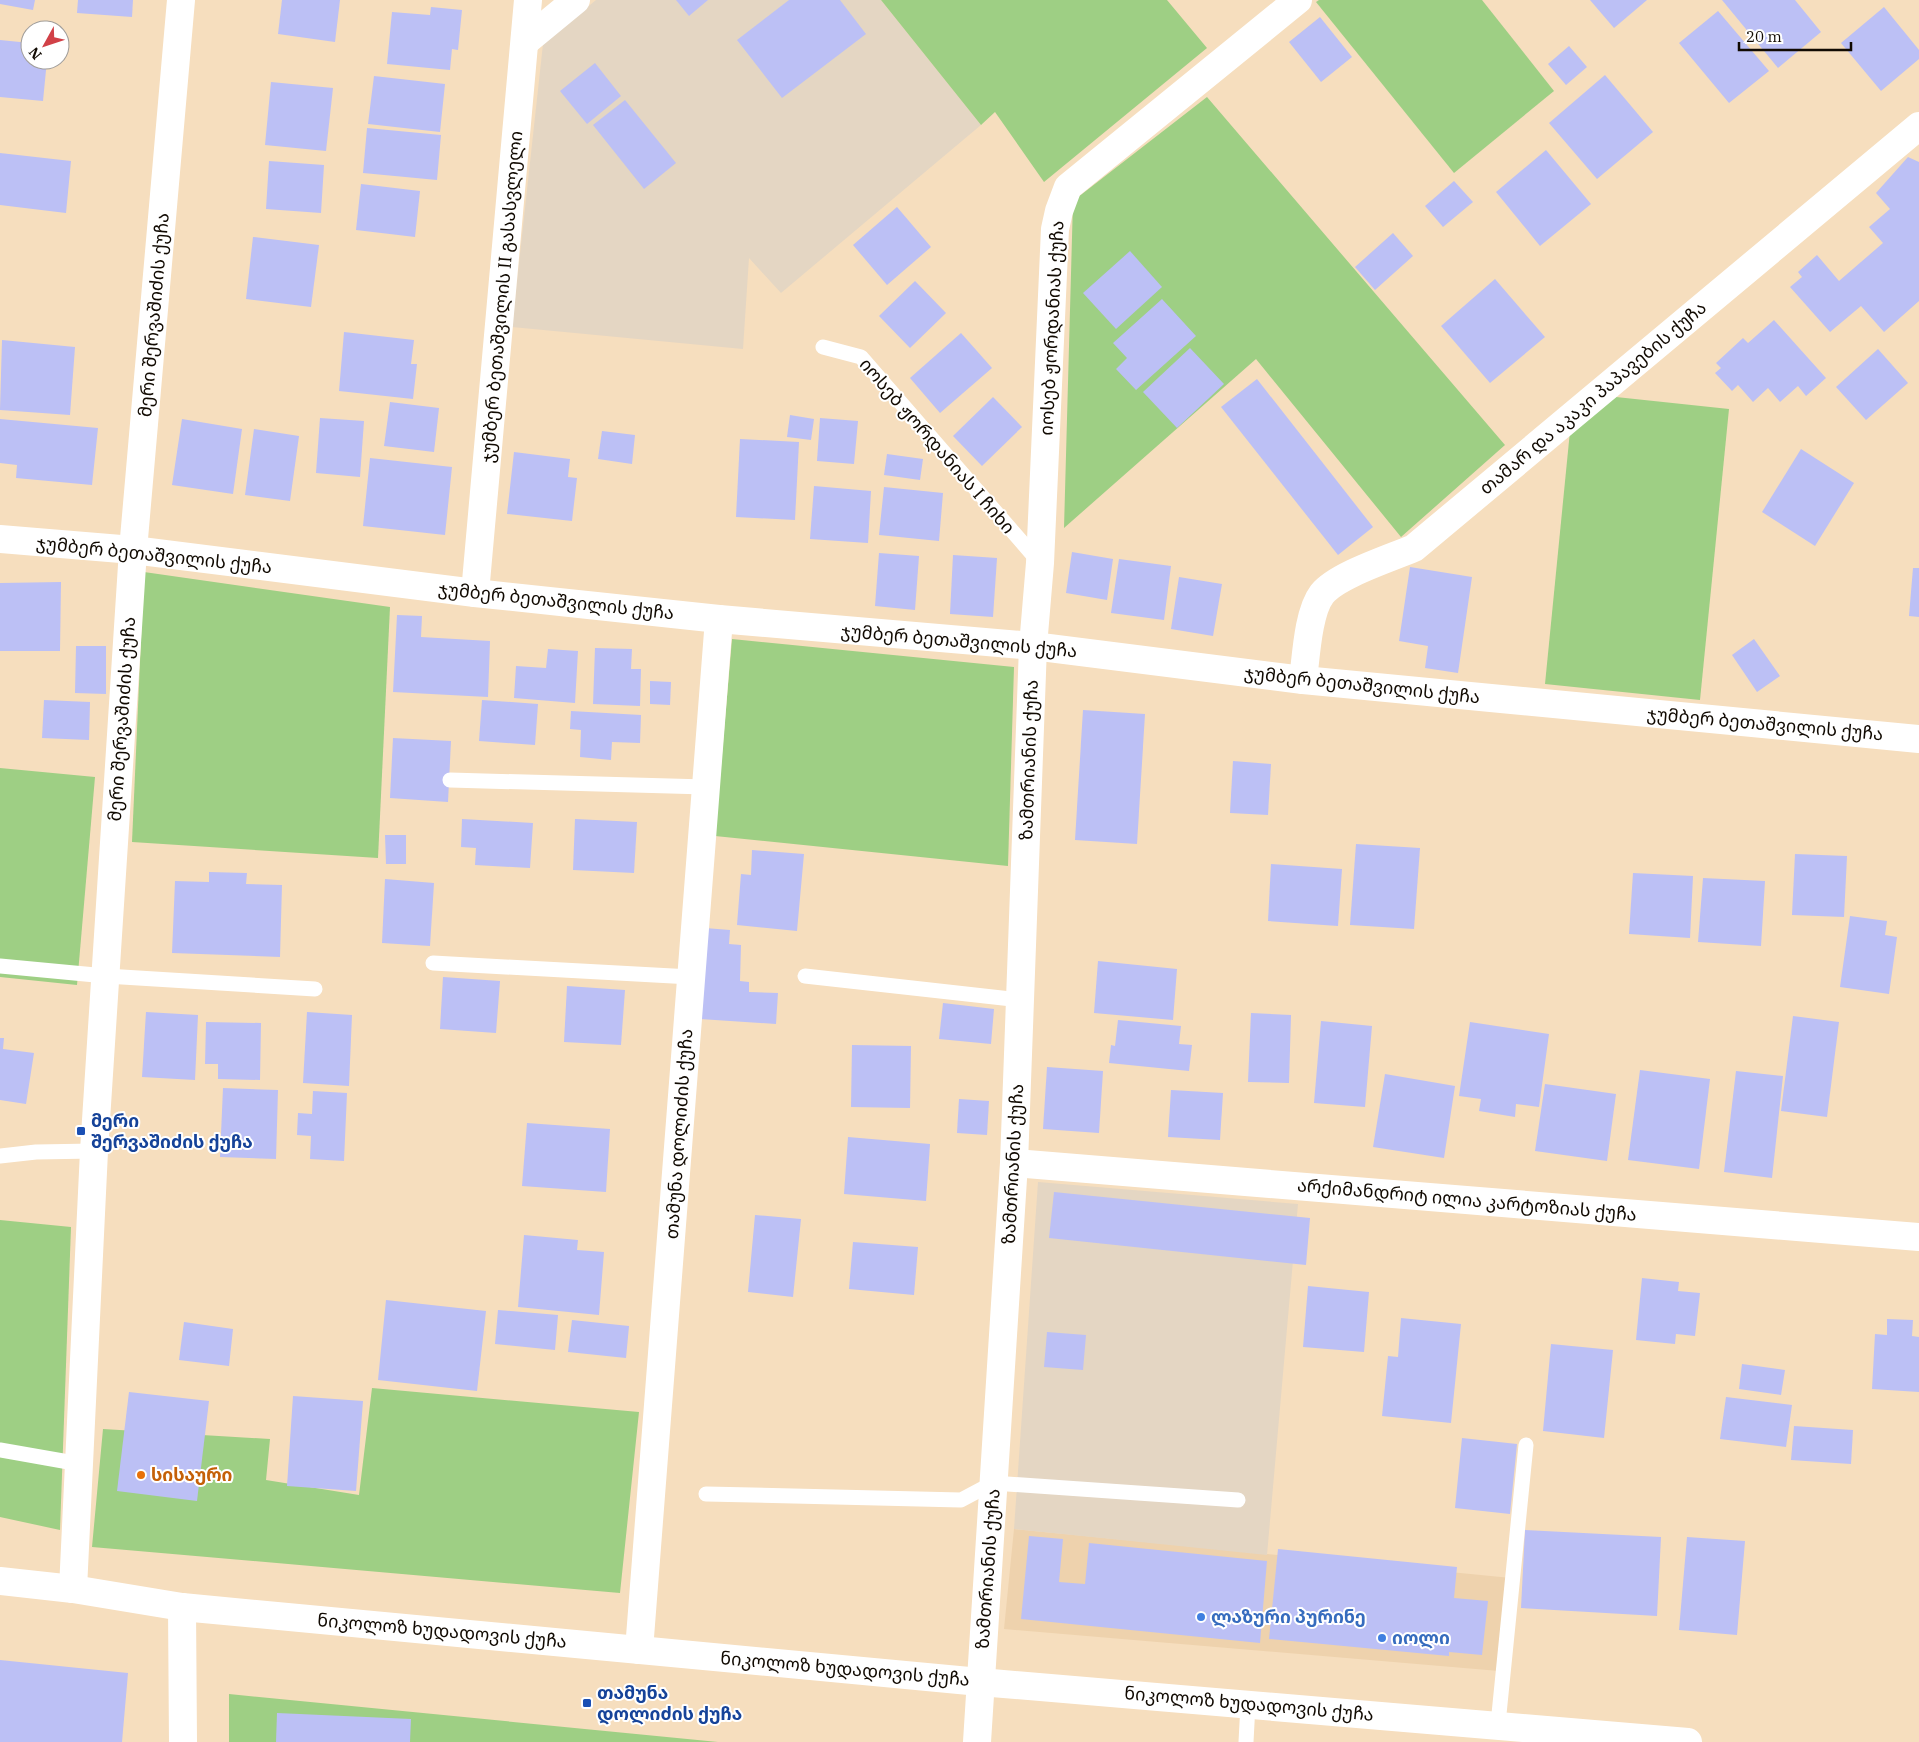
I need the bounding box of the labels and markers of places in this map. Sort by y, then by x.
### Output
place label: მერი შერვაშიძის ქუჩა [91,1109,253,1153]
marker: მერი შერვაშიძის ქუჩა [75,1125,87,1137]
place label: სისაური [151,1463,233,1486]
marker: სისაური [135,1469,147,1481]
place label: ლაზური პურინე [1211,1605,1366,1628]
marker: ლაზური პურინე [1195,1611,1207,1623]
place label: იოლი [1392,1626,1450,1649]
marker: იოლი [1376,1632,1388,1644]
place label: თამუნა დოლიძის ქუჩა [597,1681,742,1725]
marker: თამუნა დოლიძის ქუჩა [581,1697,593,1709]

